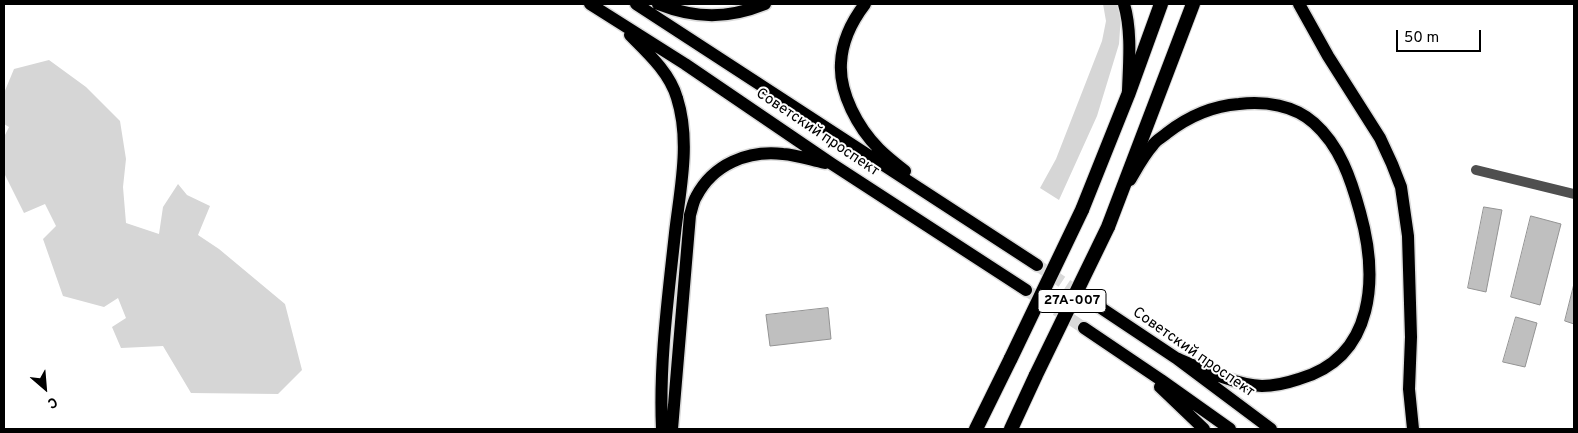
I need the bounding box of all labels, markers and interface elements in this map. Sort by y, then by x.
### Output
scale bar [1398,20,1483,52]
text: 50 m [1404,29,1439,48]
street label: Советский проспект [752,85,882,181]
road number: 27А-007 [1038,290,1106,312]
street label: Советский проспект [1129,304,1257,402]
north arrow [20,363,70,413]
text: С [44,392,60,411]

